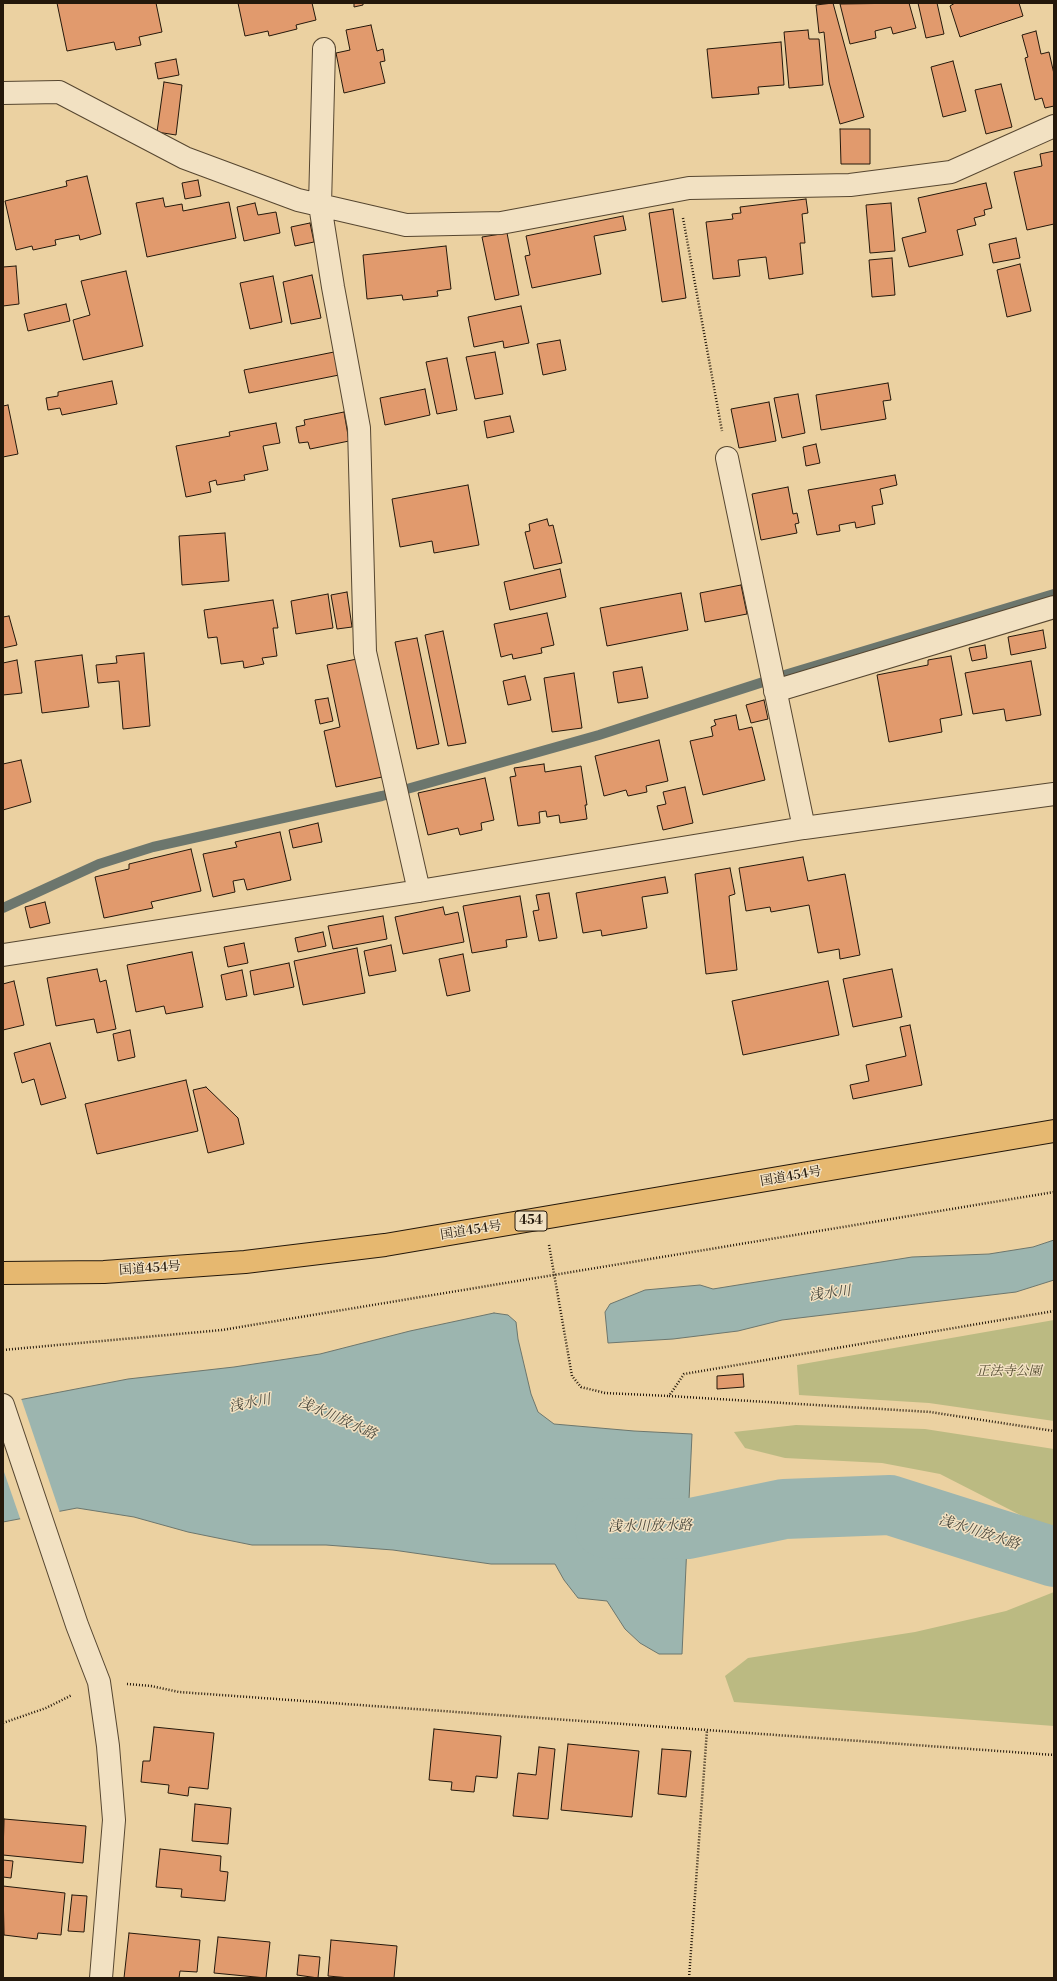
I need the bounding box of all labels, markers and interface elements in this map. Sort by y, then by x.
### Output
street label: 国道454号 [759,1164,823,1190]
road number: 454 [515,1211,547,1231]
street label: 国道454号 [439,1218,503,1244]
street label: 国道454号 [119,1259,181,1279]
water label: 浅水川 [808,1283,852,1305]
park label: 正法寺公園 [977,1364,1041,1380]
water label: 浅水川 [228,1392,272,1416]
water label: 浅水川放水路 [295,1394,379,1444]
water label: 浅水川放水路 [936,1512,1022,1554]
water label: 浅水川放水路 [608,1518,692,1536]

